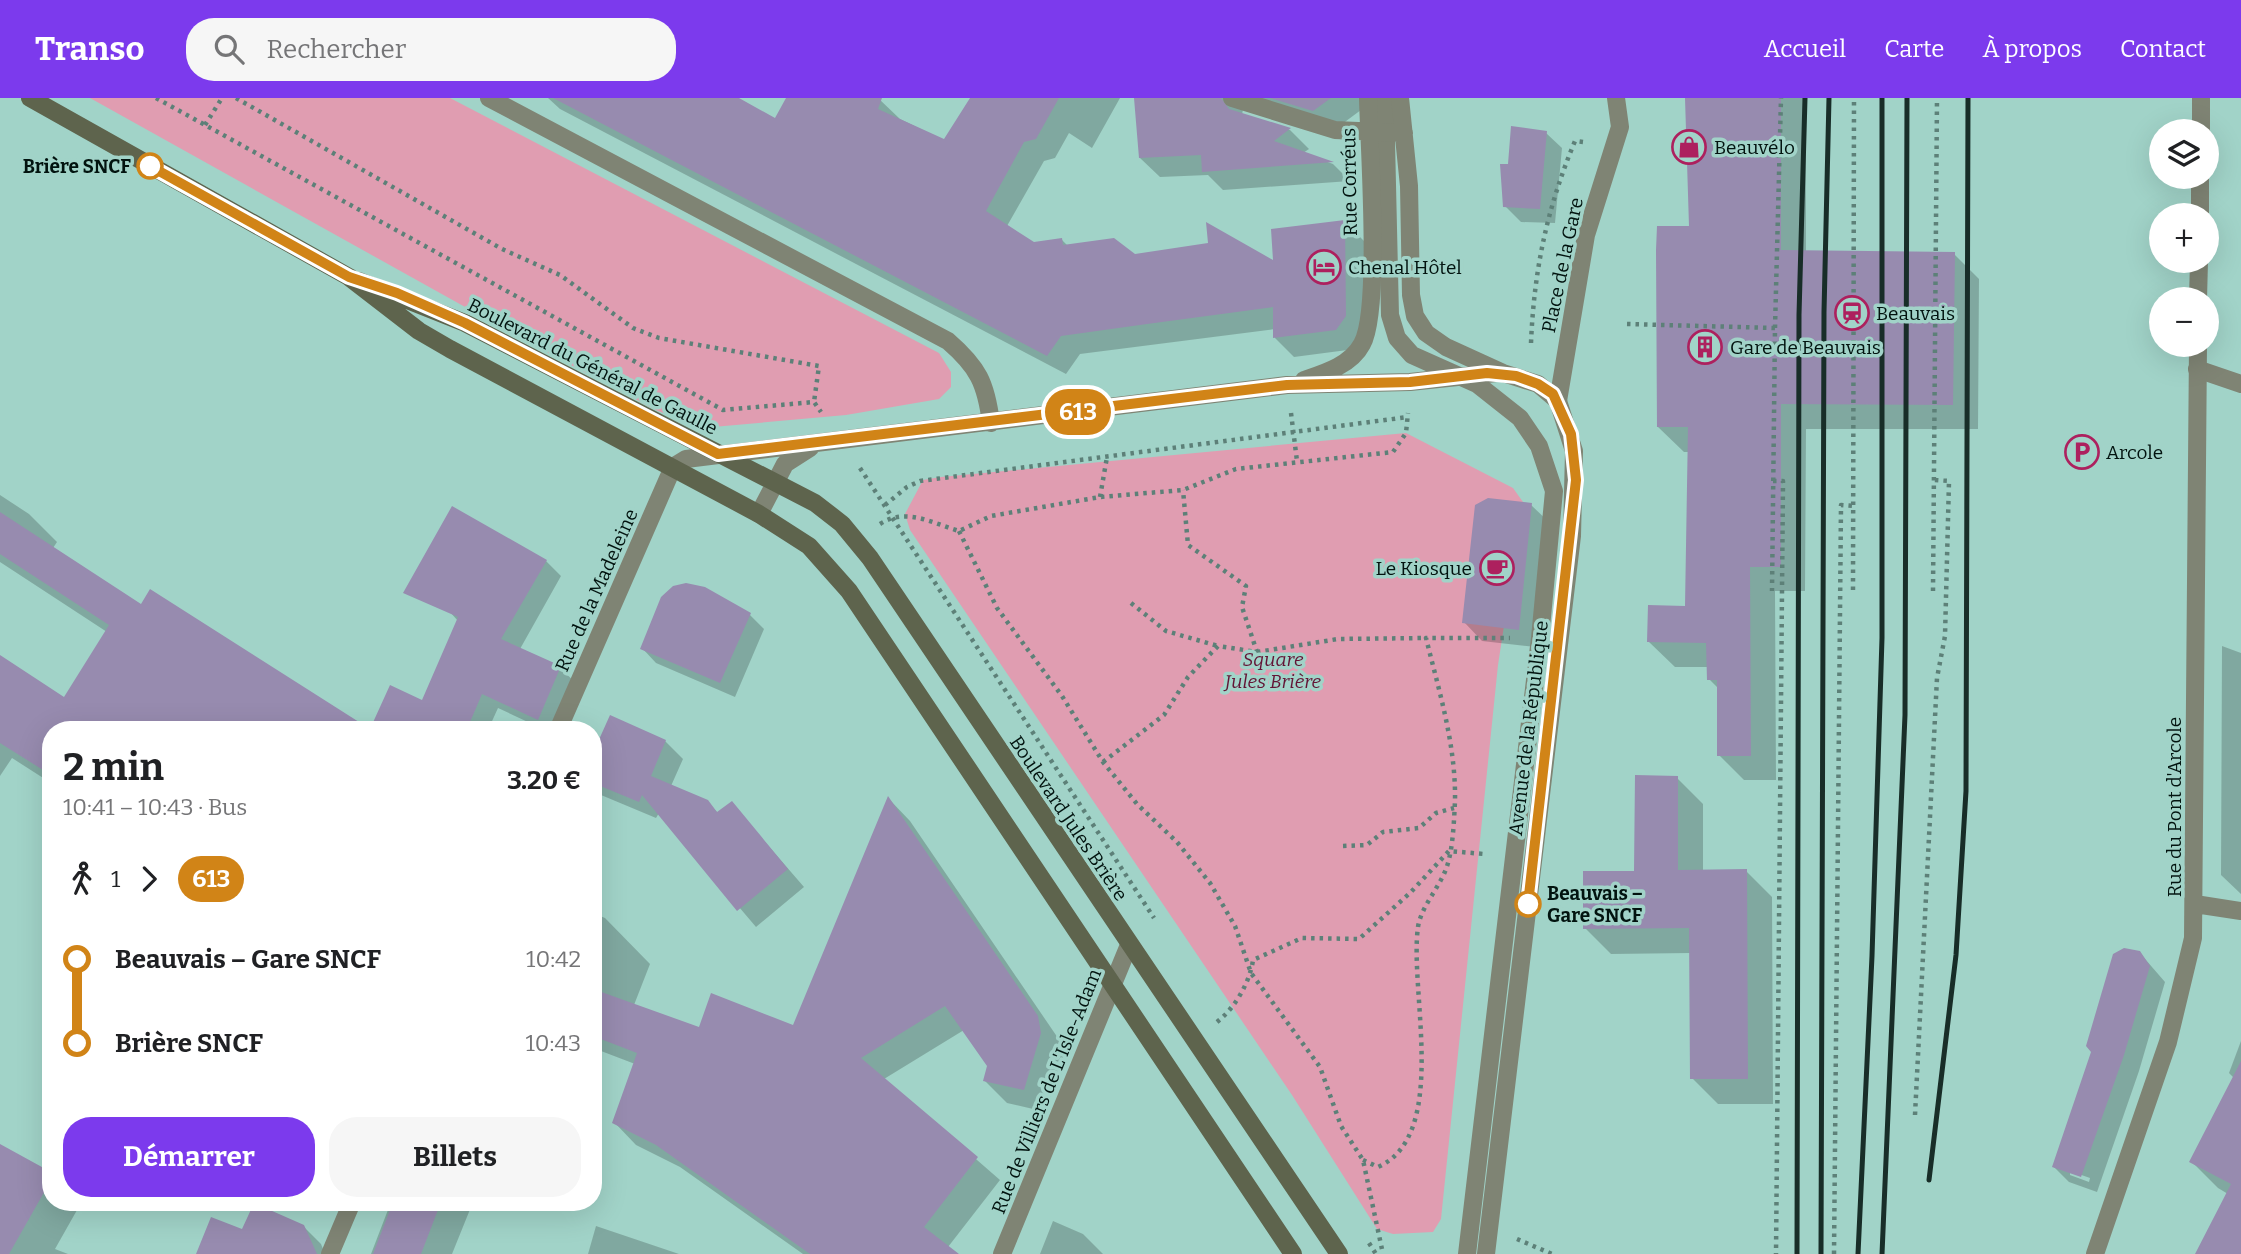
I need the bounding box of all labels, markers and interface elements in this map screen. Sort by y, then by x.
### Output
search box [186,18,676,81]
text: Transo [35,29,144,69]
icon: search [210,30,248,68]
text: Rechercher [266,34,406,65]
text: Accueil [1764,35,1846,63]
text: Carte [1884,35,1944,63]
text: À propos [1982,35,2082,63]
text: Contact [2120,35,2206,63]
map controls [2149,119,2219,357]
button: layers [2149,119,2219,189]
street label: Rue Corréus [1337,128,1362,236]
shop icon: Beauvélo [1670,128,1708,166]
place label: Beauvélo [1714,136,1795,159]
marker: Brière SNCF [137,153,163,179]
place label: Brière SNCF [23,155,131,178]
street label: Place de la Gare [1537,195,1588,335]
button: + [2149,203,2219,273]
hotel icon: Chenal Hôtel [1305,248,1343,286]
place label: Chenal Hôtel [1348,256,1462,279]
button: − [2149,287,2219,357]
street label: Boulevard du Général de Gaulle [464,293,721,440]
station icon: Beauvais [1833,294,1871,332]
place label: Beauvais [1876,302,1955,325]
building icon: Gare de Beauvais [1686,328,1724,366]
place label: Gare de Beauvais [1730,336,1881,359]
line badge: 613 [1038,389,1118,435]
text: 613 [1059,398,1097,426]
parking icon: Arcole [2063,433,2101,471]
place label: Arcole [2106,441,2163,464]
street label: Rue de la Madeleine [550,505,643,675]
cafe icon: Le Kiosque [1478,549,1516,587]
place label: Le Kiosque [1376,557,1472,580]
street label: Avenue de la République [1504,619,1553,837]
park label: Square Jules Brière [1223,648,1322,693]
street label: Rue du Pont d'Arcole [2163,717,2186,897]
street label: Boulevard Jules Brière [1005,731,1132,905]
text: 2 min [63,744,164,790]
text: 3.20 € [507,765,581,796]
text: 10:41 – 10:43 · Bus [63,793,247,821]
icon: walk [63,860,101,898]
icon: forward [130,860,168,898]
text: 1 [111,865,120,893]
text: 613 [192,865,230,893]
place label: Beauvais – Gare SNCF [1547,882,1643,927]
marker: Beauvais – Gare SNCF [1515,891,1541,917]
text: Beauvais – Gare SNCF [115,944,381,975]
text: 10:42 [526,945,581,973]
street label: Rue de Villiers de L'Isle-Adam [987,965,1106,1217]
text: Brière SNCF [115,1028,263,1059]
text: 10:43 [526,1029,581,1057]
button: Démarrer [63,1117,315,1197]
button: Billets [329,1117,581,1197]

